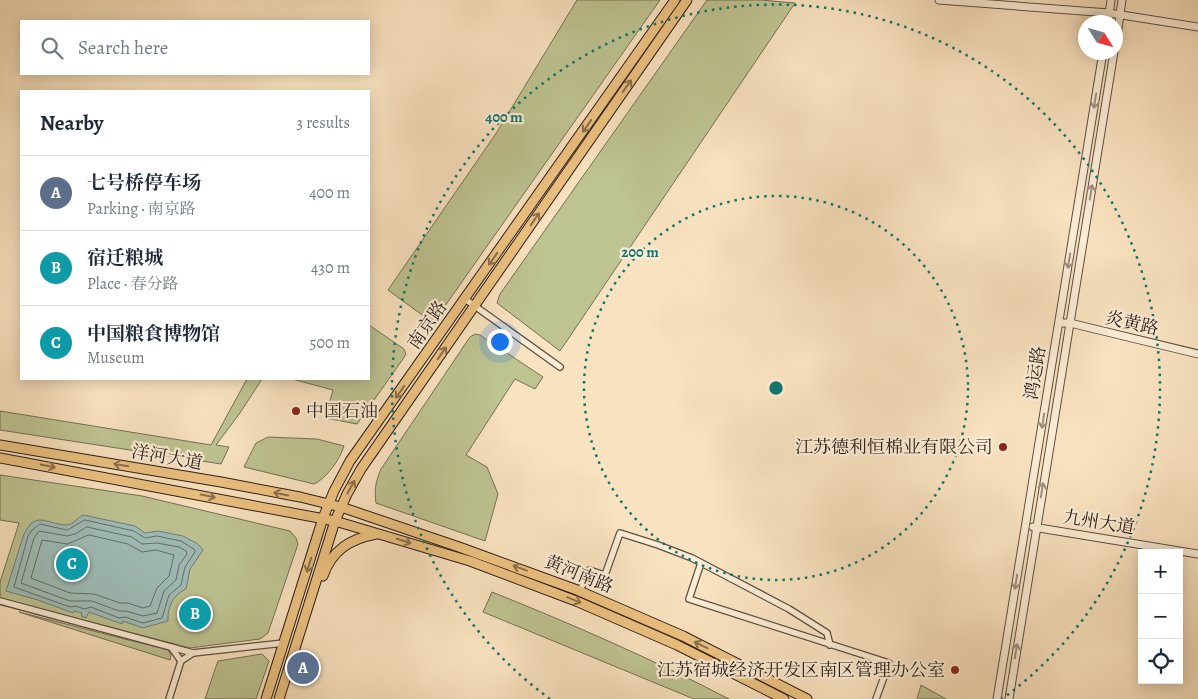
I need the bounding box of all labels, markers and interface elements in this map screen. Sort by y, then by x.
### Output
north arrow [1078,15,1123,60]
search box [20,20,370,75]
icon: search [38,34,66,62]
text: Search here [78,35,168,61]
one-way arrow [622,79,632,93]
one-way arrow [1090,92,1100,108]
text: 400 m [485,107,523,127]
text: Nearby [40,109,103,137]
text: 3 results [296,112,350,134]
one-way arrow [581,119,592,132]
text: 七号桥停车场 [87,170,201,196]
text: A [51,182,61,204]
text: 400 m [309,182,350,204]
one-way arrow [1087,184,1097,200]
text: Parking · 南京路 [87,198,196,220]
one-way arrow [530,213,540,227]
text: 200 m [621,242,659,262]
text: 宿迁粮城 [87,245,163,271]
one-way arrow [488,251,498,265]
one-way arrow [1064,253,1074,269]
text: B [51,257,61,279]
text: 430 m [311,257,350,279]
text: Place · 春分路 [87,273,178,295]
street label: 南京路 [402,296,452,354]
street label: 炎黄路 [1103,305,1161,341]
text: 中国粮食博物馆 [87,321,220,347]
your location [487,329,513,355]
text: C [51,332,61,354]
text: 500 m [310,332,350,354]
street label: 鸿运路 [1019,344,1051,402]
one-way arrow [437,346,447,360]
text: Museum [87,347,144,369]
centre of rings [767,379,785,397]
one-way arrow [395,385,405,399]
place label: 中国石油 [306,399,378,423]
marker: 中国石油 [290,405,302,417]
one-way arrow [1037,413,1047,429]
place label: 江苏德利恒棉业有限公司 [795,435,993,459]
street label: 洋河大道 [129,439,205,475]
marker: 江苏德利恒棉业有限公司 [997,441,1009,453]
one-way arrow [114,460,130,470]
one-way arrow [40,462,56,472]
one-way arrow [346,480,356,495]
one-way arrow [1038,483,1048,499]
one-way arrow [274,488,290,498]
one-way arrow [199,492,215,502]
street label: 九州大道 [1062,505,1136,539]
one-way arrow [395,537,411,547]
pin: C [56,545,88,583]
street label: 黄河南路 [541,549,617,599]
map controls [1138,549,1183,684]
button: + [1138,549,1183,594]
one-way arrow [303,556,313,572]
one-way arrow [512,563,528,572]
one-way arrow [1011,573,1021,589]
button: − [1138,594,1183,639]
pin: B [179,595,211,633]
one-way arrow [566,596,581,605]
button: locate [1138,639,1183,684]
one-way arrow [694,640,709,650]
one-way arrow [1012,643,1022,659]
pin: A [287,649,319,687]
place label: 江苏宿城经济开发区南区管理办公室 [657,658,945,682]
marker: 江苏宿城经济开发区南区管理办公室 [949,664,961,676]

